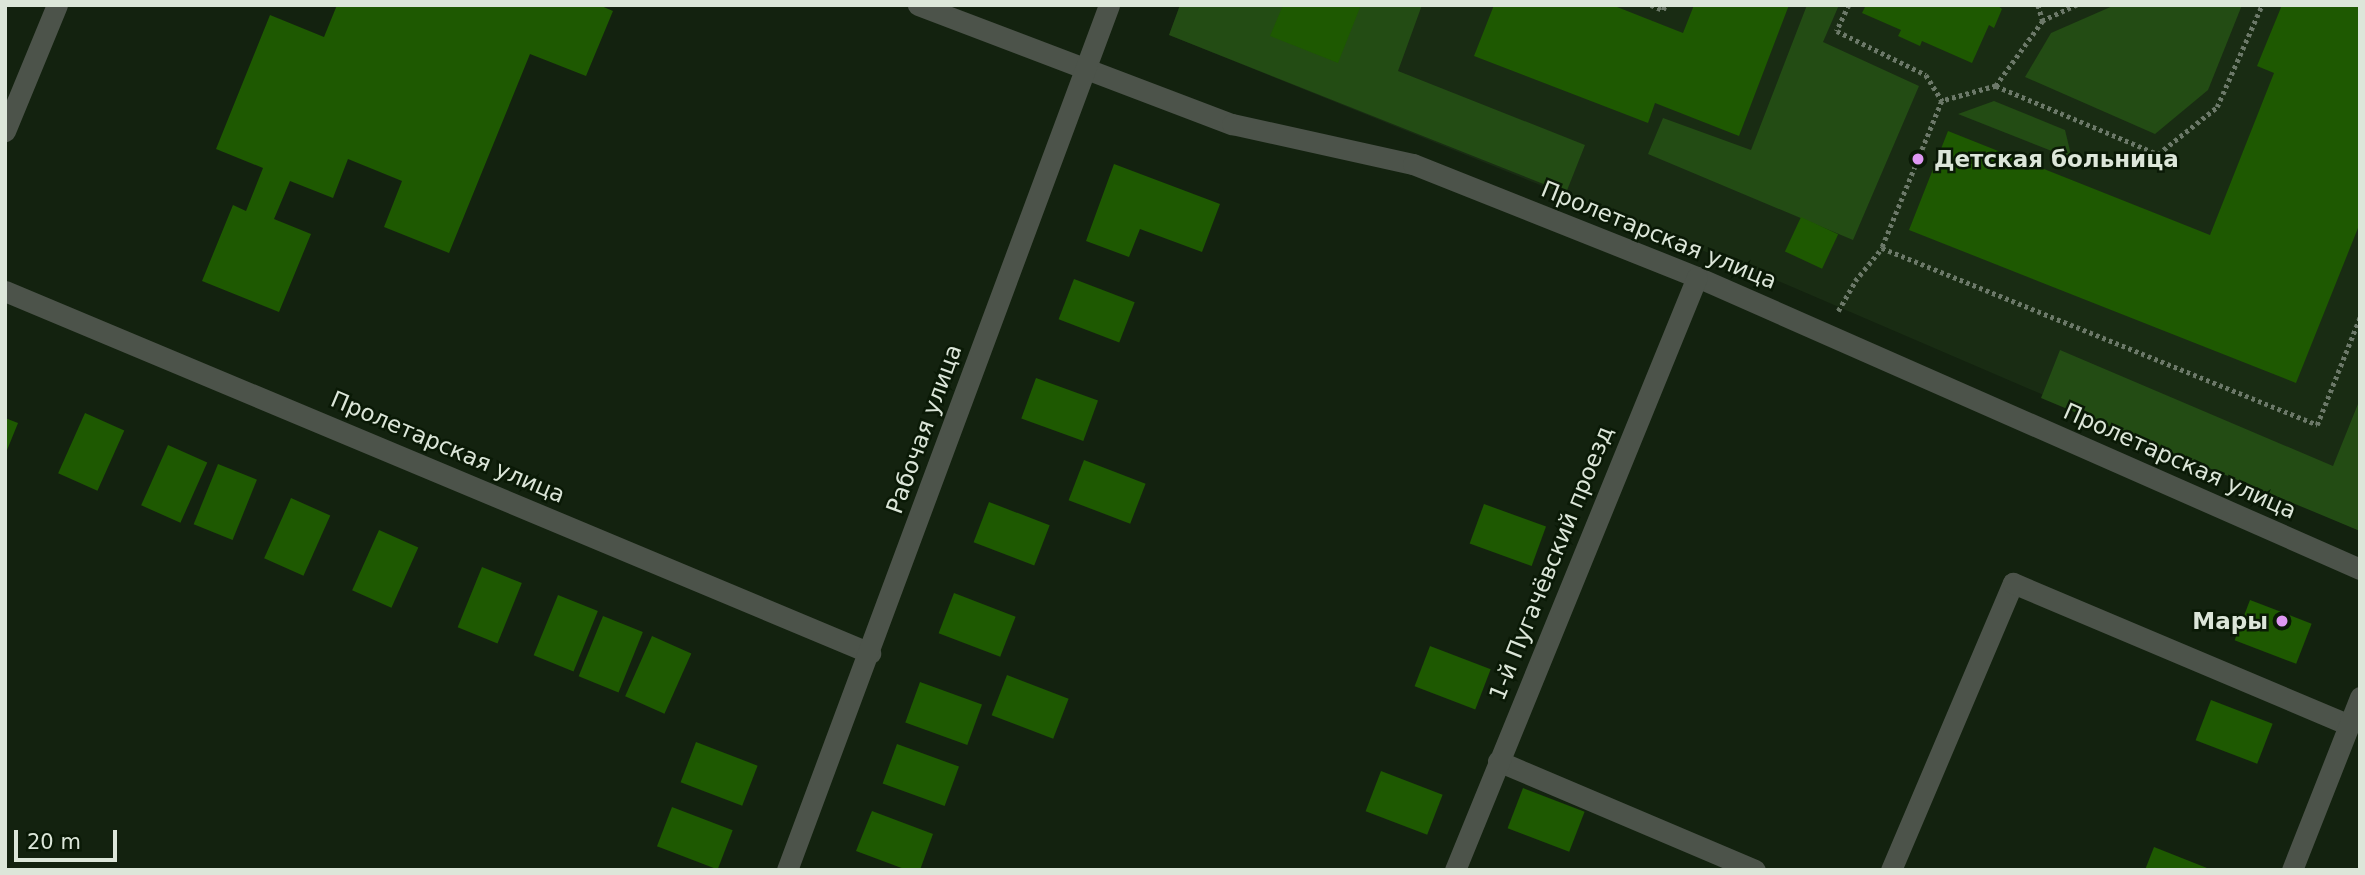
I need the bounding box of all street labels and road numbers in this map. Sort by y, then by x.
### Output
street label: Пролетарская улица [1537,175,1781,295]
street label: Рабочая улица [881,341,967,517]
street label: Пролетарская улица [327,385,569,509]
street label: Пролетарская улица [2059,397,2301,525]
street label: 1-й Пугачёвский проезд [1483,422,1619,704]

